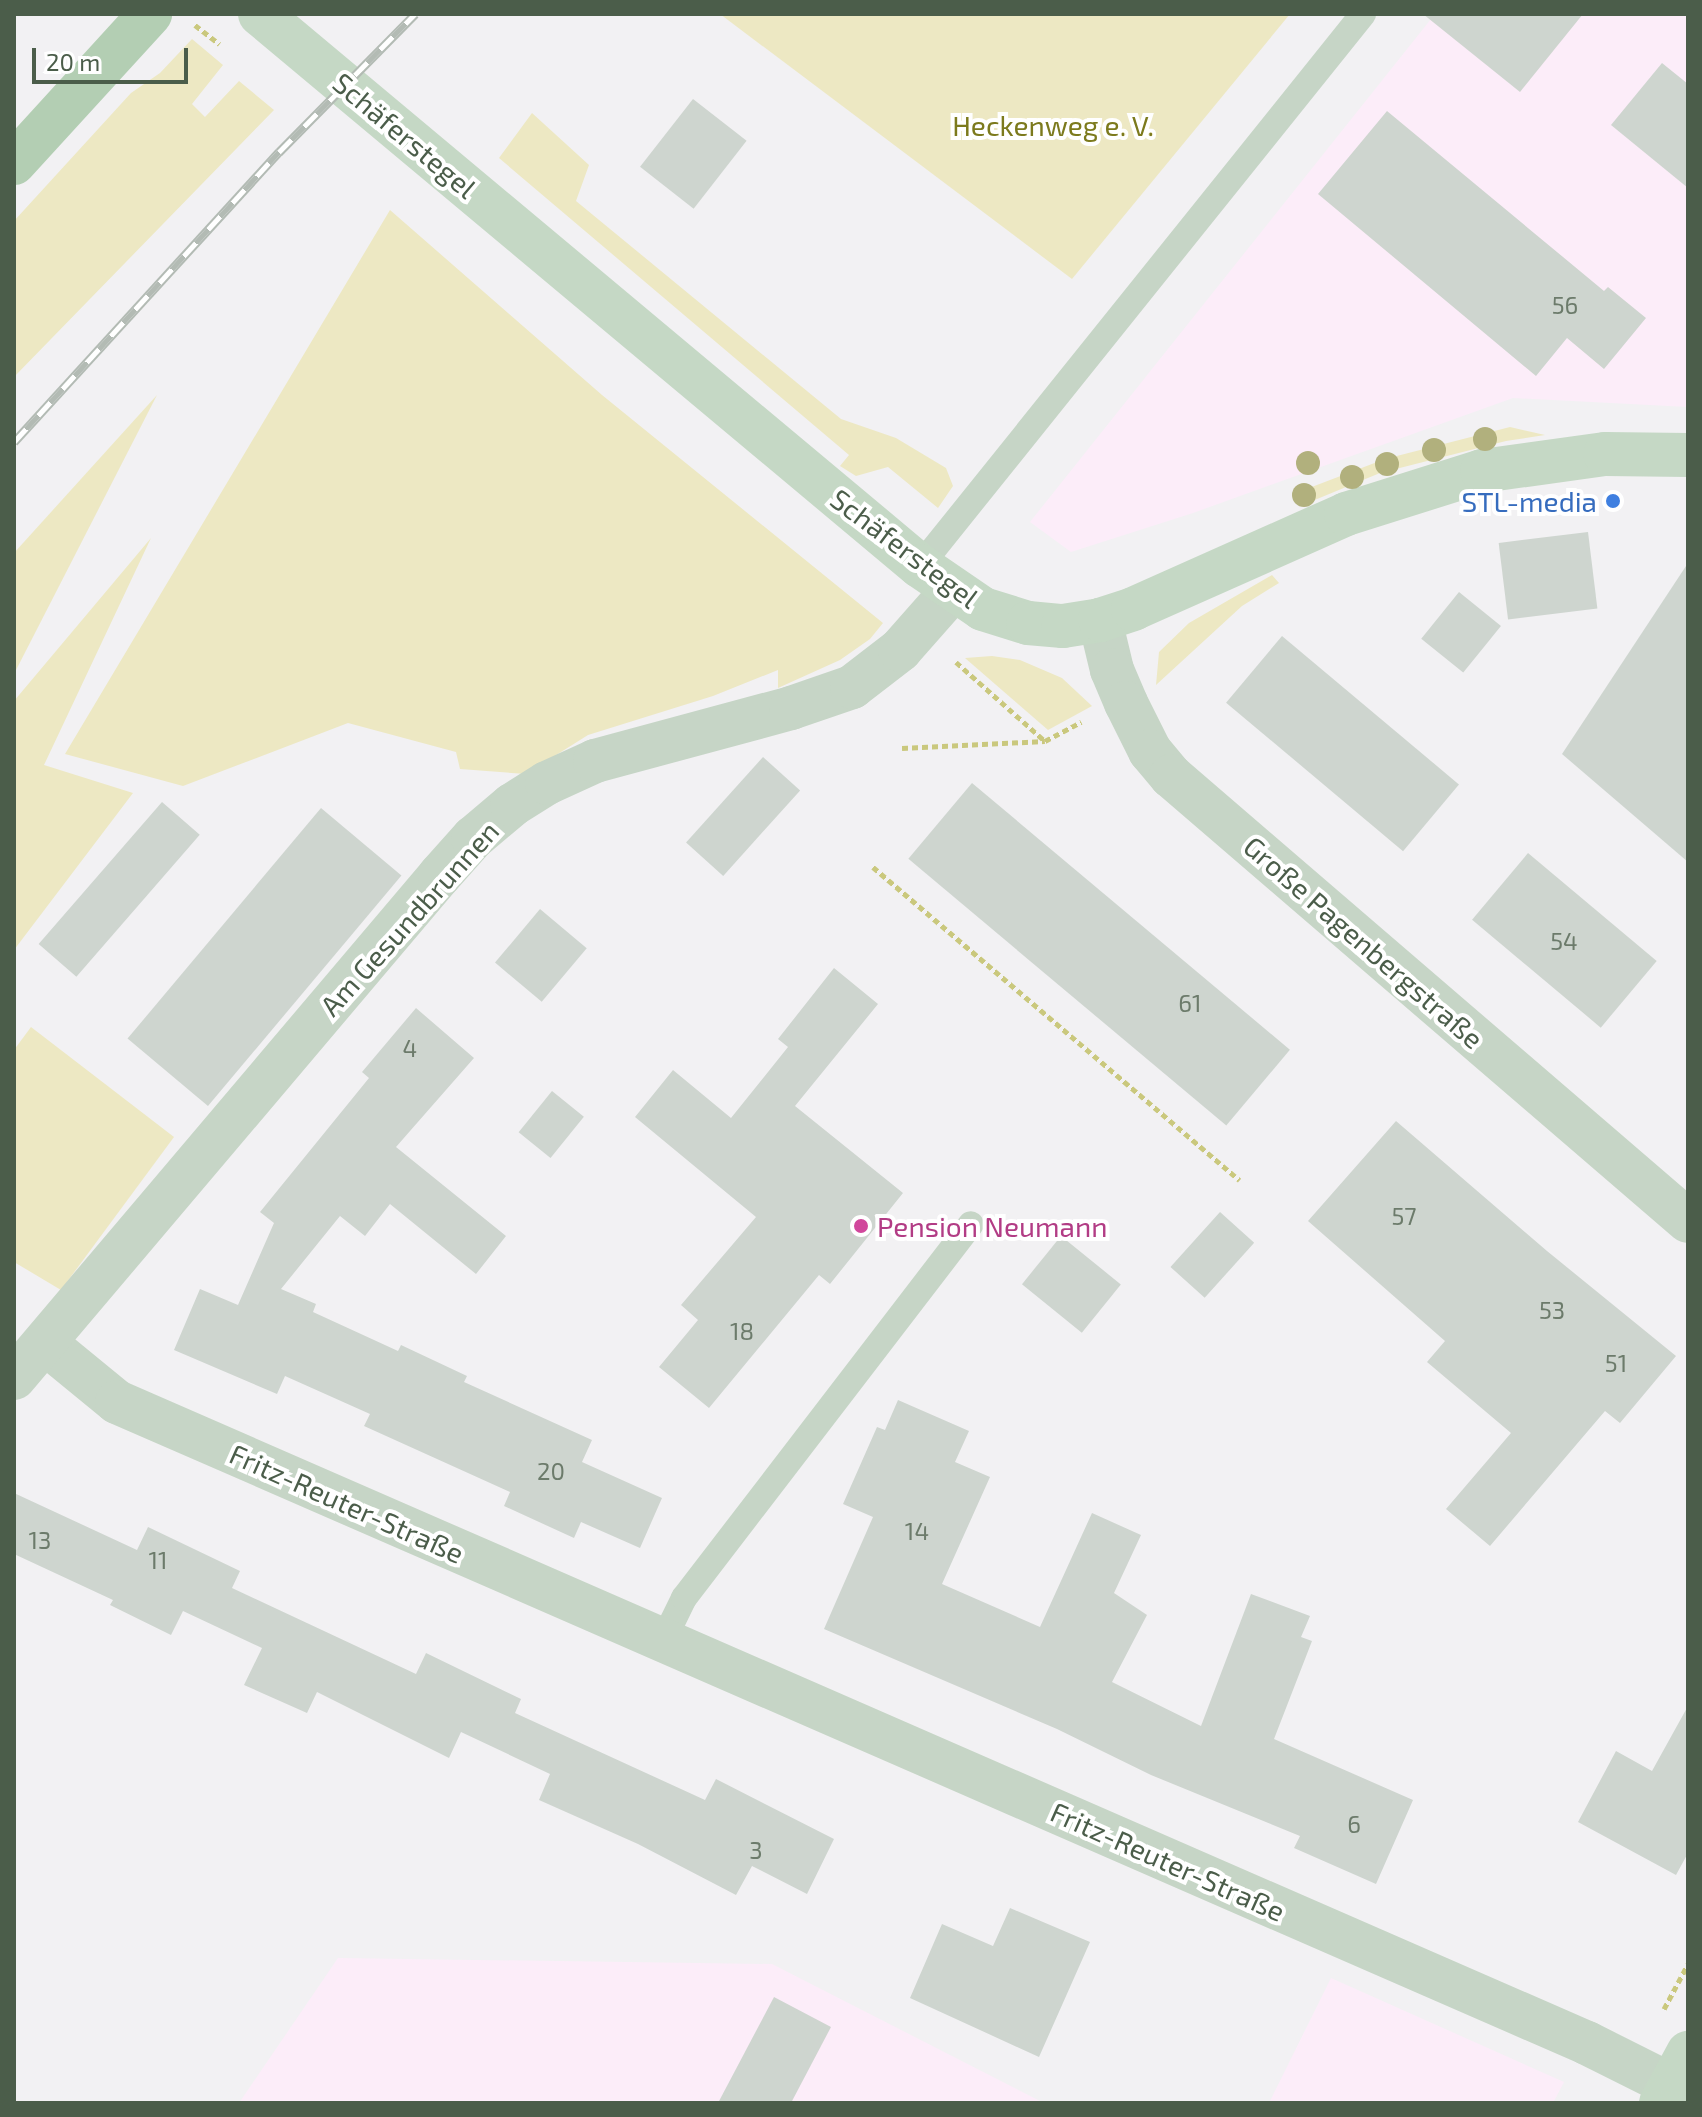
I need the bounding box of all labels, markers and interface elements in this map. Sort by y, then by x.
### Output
scale bar [36,32,192,82]
text: 20 m [46,47,100,76]
street label: Schäferstegel [327,65,483,205]
park label: Heckenweg e. V. [952,108,1154,142]
house number: 56 [1552,291,1578,319]
street label: Schäferstegel [824,481,986,615]
place label: STL-media [1462,484,1597,518]
marker: STL-media [1604,492,1622,510]
street label: Am Gesundbrunnen [313,814,505,1022]
street label: Große Pagenbergstraße [1237,829,1491,1055]
house number: 54 [1550,927,1578,955]
house number: 61 [1178,989,1202,1017]
house number: 4 [403,1034,417,1062]
house number: 57 [1391,1202,1417,1230]
place label: Pension Neumann [877,1209,1107,1243]
marker: Pension Neumann [852,1217,870,1235]
house number: 53 [1539,1296,1565,1324]
house number: 18 [730,1317,754,1345]
house number: 51 [1605,1349,1627,1377]
street label: Fritz-Reuter-Straße [225,1436,469,1570]
house number: 20 [537,1457,565,1485]
house number: 14 [905,1517,929,1545]
house number: 13 [29,1526,51,1554]
house number: 11 [148,1546,168,1574]
street label: Fritz-Reuter-Straße [1046,1794,1290,1928]
house number: 6 [1347,1810,1361,1838]
house number: 3 [749,1836,763,1864]

